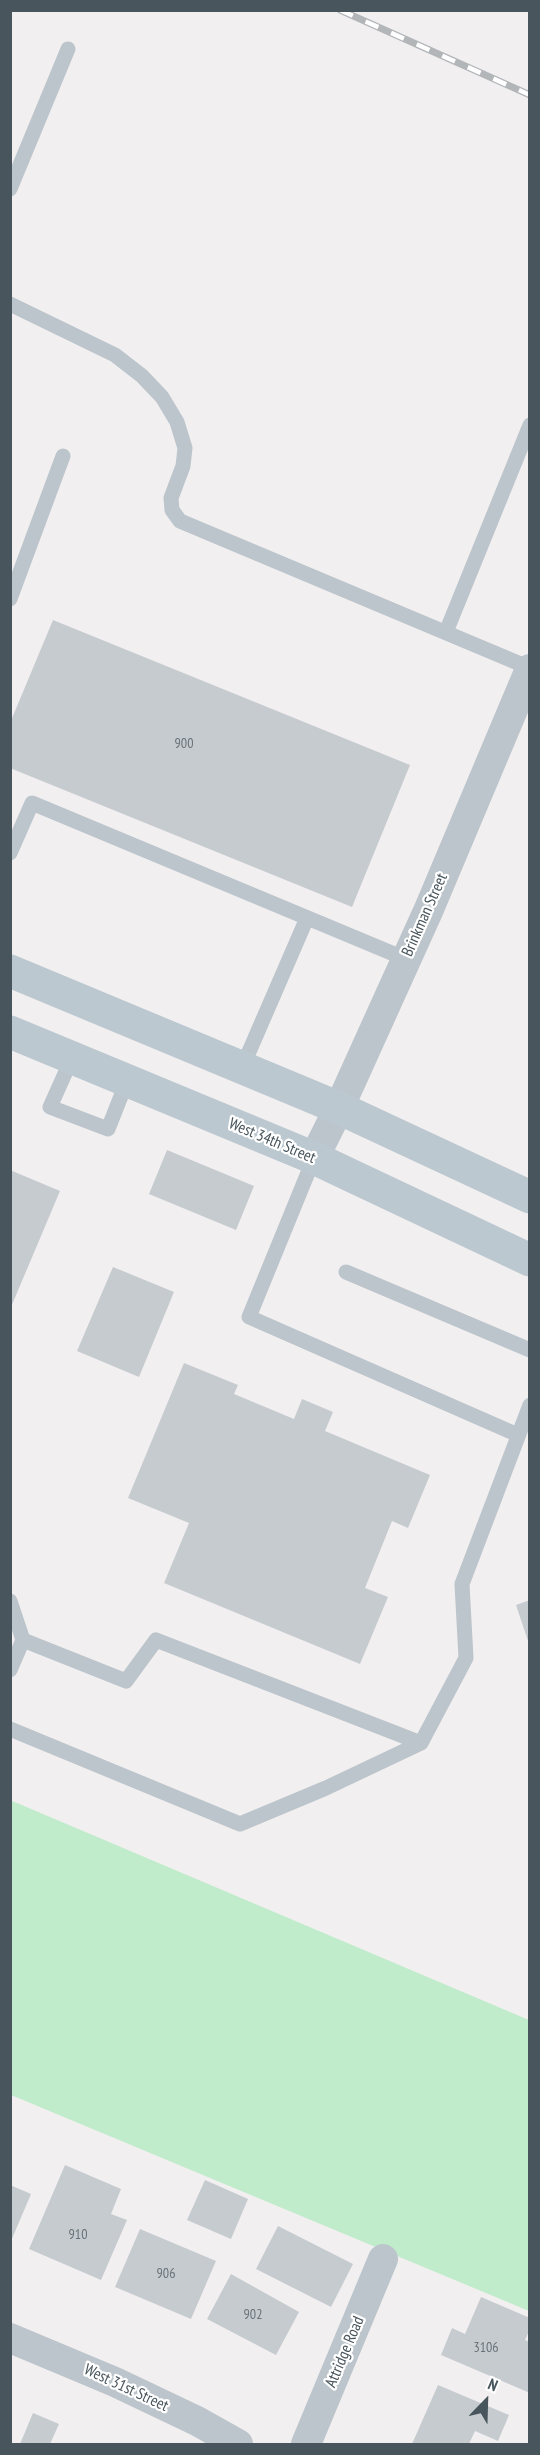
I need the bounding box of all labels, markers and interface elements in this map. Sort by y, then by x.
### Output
house number: 900 [175,736,193,752]
street label: Brinkman Street [398,870,452,960]
street label: West 34th Street [226,1114,318,1168]
house number: 910 [69,2227,87,2243]
house number: 906 [157,2266,175,2282]
house number: 902 [244,2307,262,2323]
street label: Attridge Road [321,2314,369,2390]
house number: 3106 [473,2340,499,2356]
street label: West 31st Street [81,2360,171,2416]
north arrow [456,2371,516,2431]
text: N [485,2374,501,2395]

